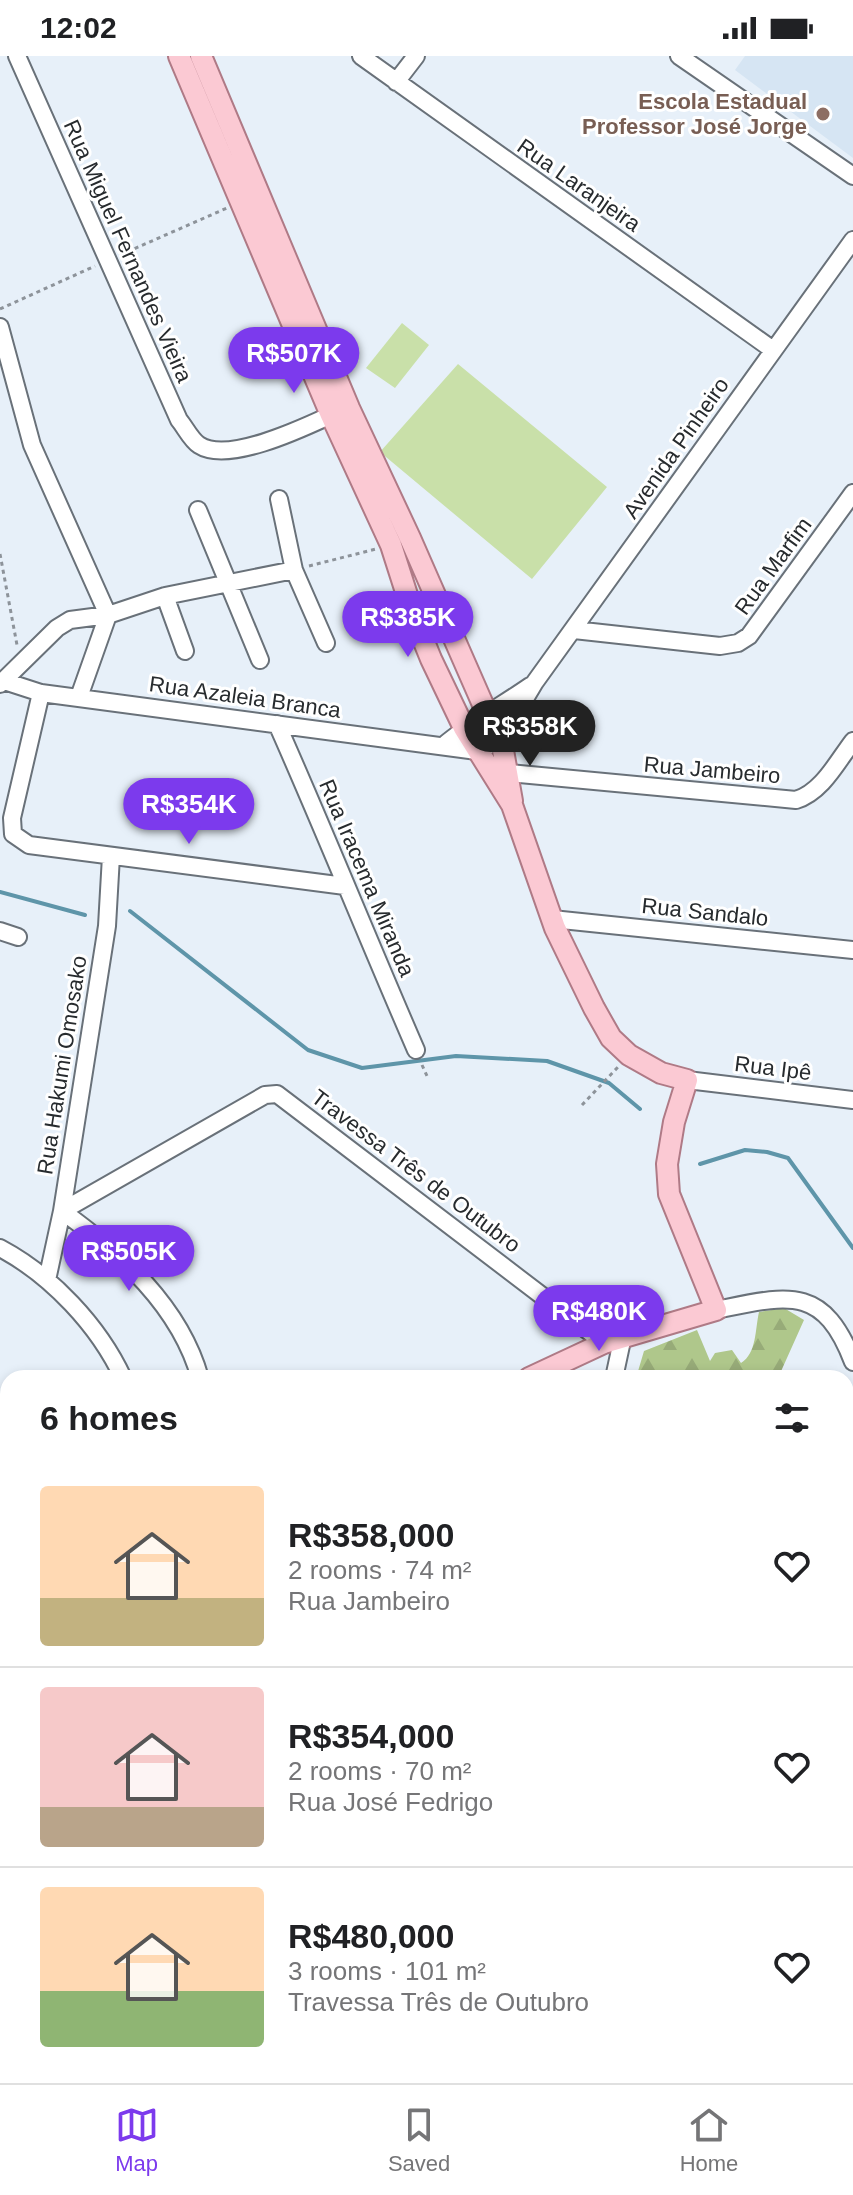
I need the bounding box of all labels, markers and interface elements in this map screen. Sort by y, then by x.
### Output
text: 12:02 [40,11,117,44]
place label: Escola Estadual Professor José Jorge [582,89,807,139]
marker: Escola Estadual Professor José Jorge [814,105,832,123]
street label: Rua Miguel Fernandes Vieira [59,116,198,387]
street label: Rua Laranjeira [513,133,646,237]
pin: R$507K [229,327,359,395]
text: R$507K [246,338,342,368]
street label: Avenida Pinheiro [618,373,734,523]
street label: Rua Marfim [729,513,817,619]
pin: R$385K [343,591,473,659]
text: R$385K [360,602,456,632]
street label: Rua Azaleia Branca [148,671,343,723]
pin: R$358K [465,700,595,768]
text: R$358K [482,711,578,741]
street label: Rua Jambeiro [643,752,781,788]
street label: Rua Iracema Miranda [314,776,420,981]
pin: R$354K [124,778,254,846]
text: R$354K [141,789,237,819]
street label: Rua Sandalo [640,893,770,931]
street label: Rua Hakumi Omosako [32,954,92,1176]
street label: Rua Ipê [733,1051,813,1085]
street label: Travessa Três de Outubro [307,1084,525,1258]
pin: R$505K [64,1225,194,1293]
text: R$505K [81,1236,177,1266]
pin: R$480K [534,1285,664,1353]
text: R$480K [551,1296,647,1326]
icon: filters [770,1396,814,1440]
text: 6 homes [40,1399,178,1437]
text: R$358,000 [288,1516,454,1554]
icon: home [104,1518,200,1614]
icon: heart [770,1544,814,1588]
text: 2 rooms · 74 m² [288,1555,472,1585]
text: Rua Jambeiro [288,1586,450,1616]
text: R$354,000 [288,1717,454,1755]
icon: home [104,1719,200,1815]
icon: heart [770,1745,814,1789]
text: 2 rooms · 70 m² [288,1756,472,1786]
text: Rua José Fedrigo [288,1787,493,1817]
text: R$480,000 [288,1917,454,1955]
icon: home [104,1919,200,2015]
icon: heart [770,1945,814,1989]
text: 3 rooms · 101 m² [288,1956,486,1986]
text: Travessa Três de Outubro [288,1987,589,2017]
tab: Map [115,2103,159,2177]
tab: Saved [388,2103,450,2177]
tab: Home [680,2103,738,2177]

